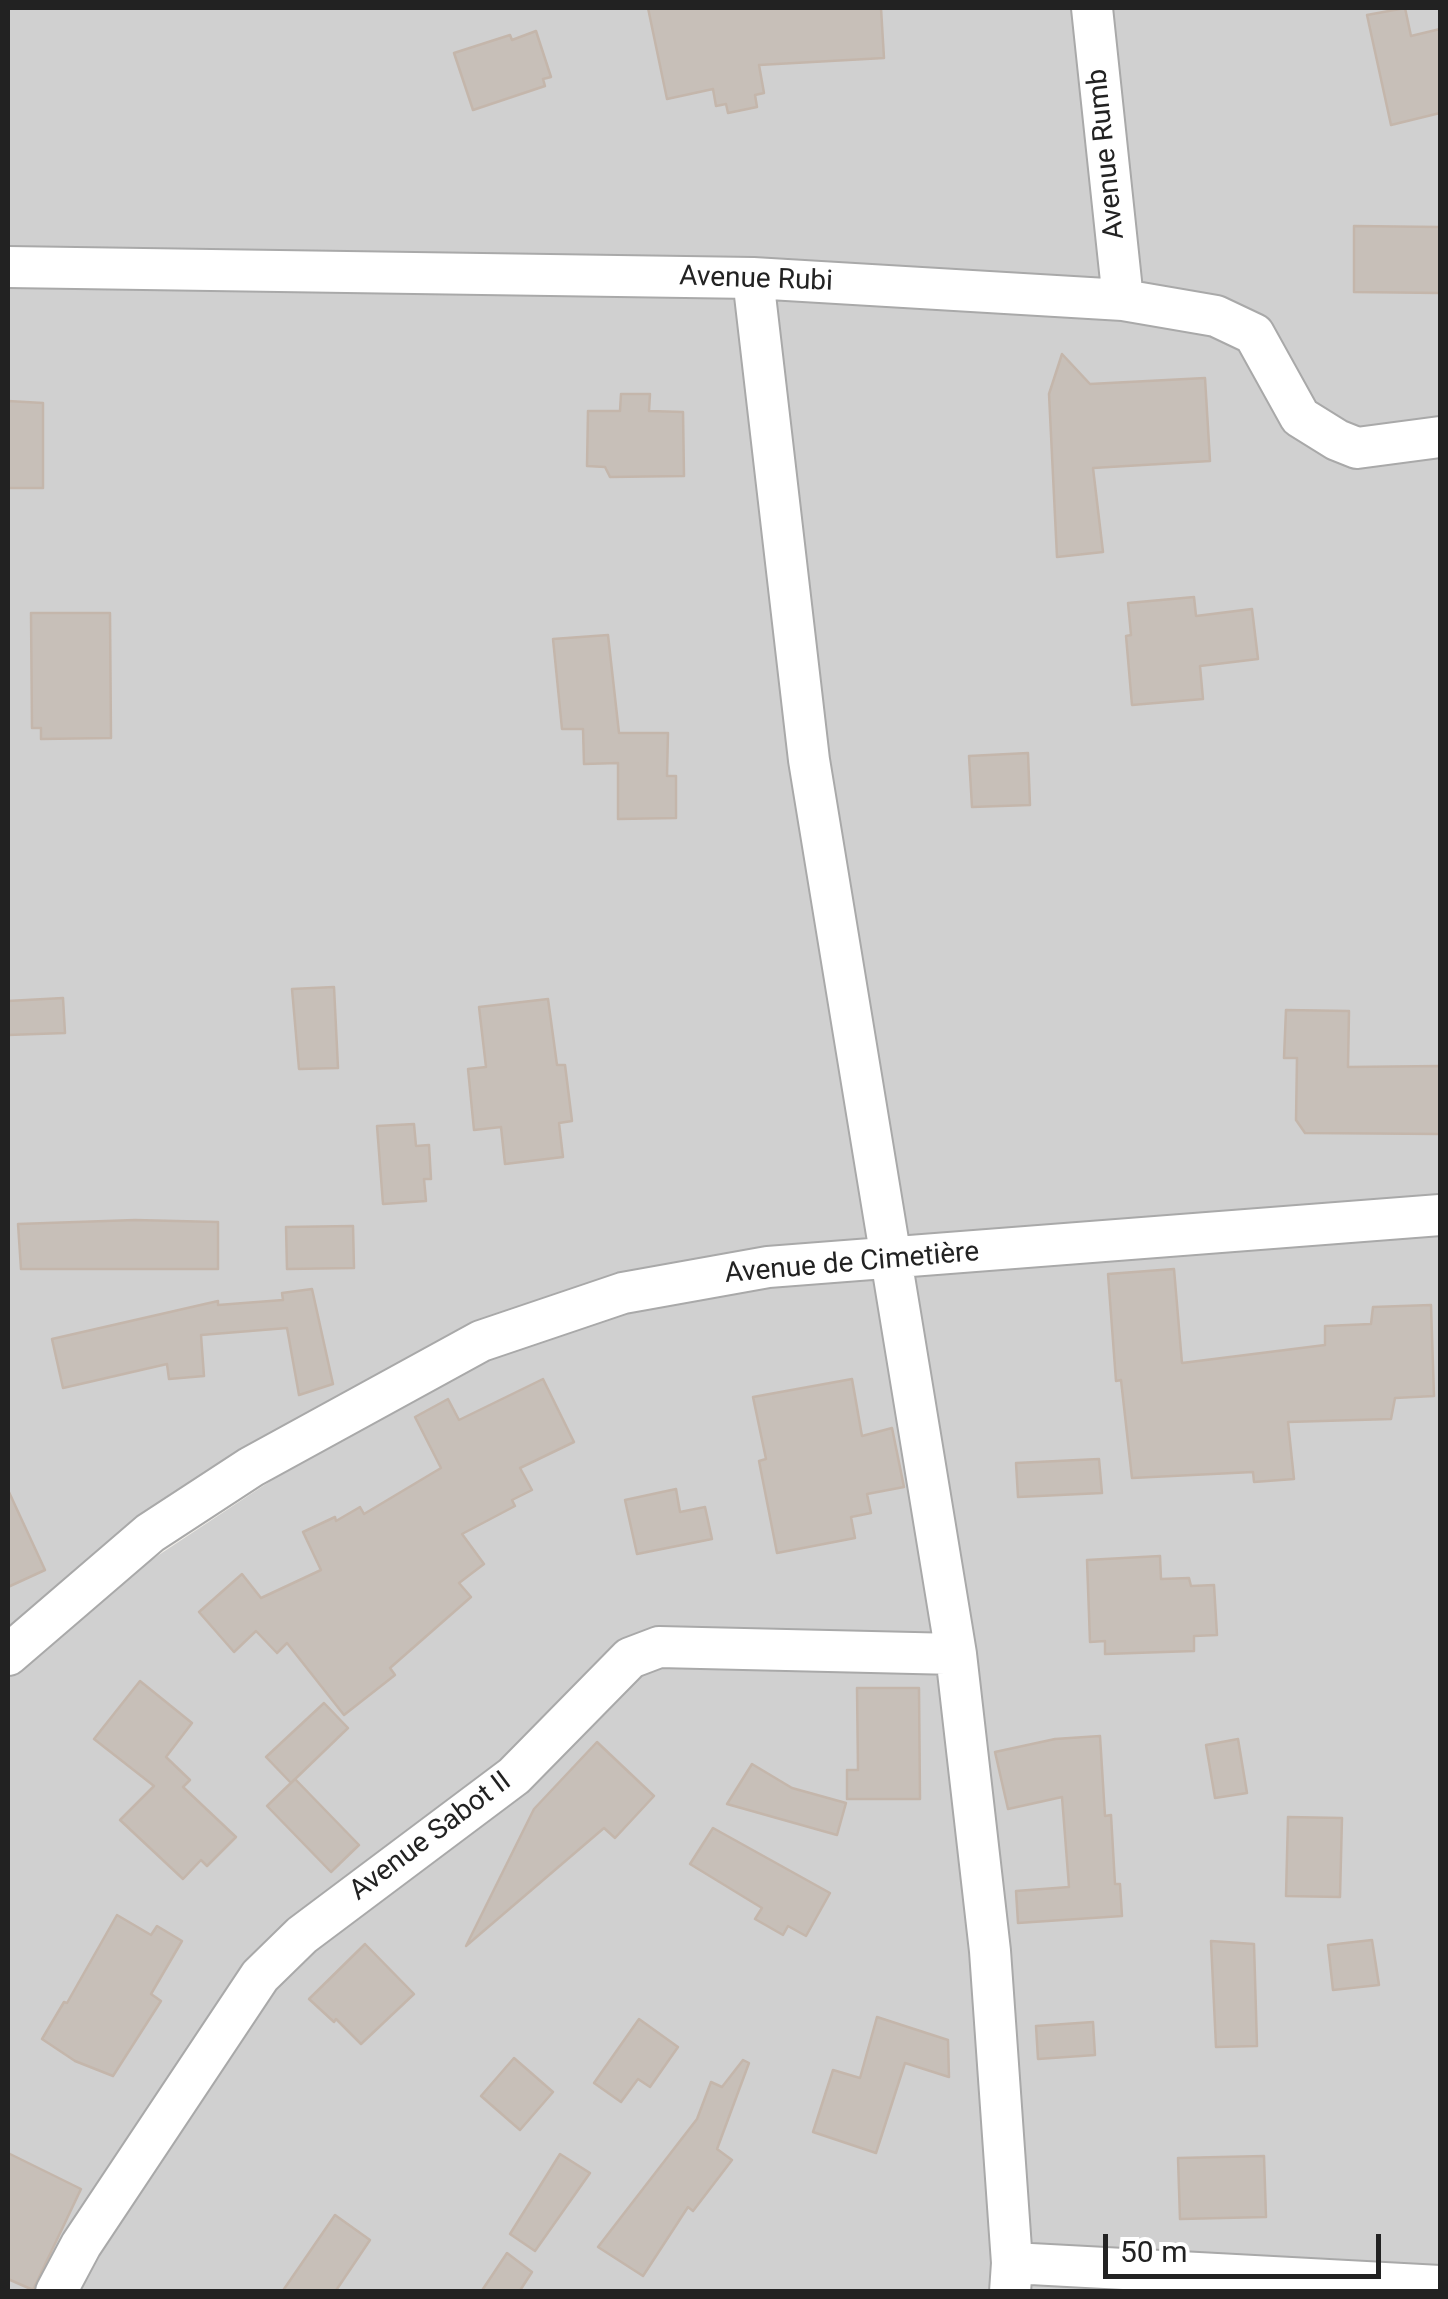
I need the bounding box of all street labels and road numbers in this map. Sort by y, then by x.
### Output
street label: Avenue Rumb [1081,67,1133,241]
street label: Avenue Rubi [679,261,833,299]
street label: Avenue de Cimetière [723,1236,981,1292]
street label: Avenue Sabot II [344,1765,518,1909]

